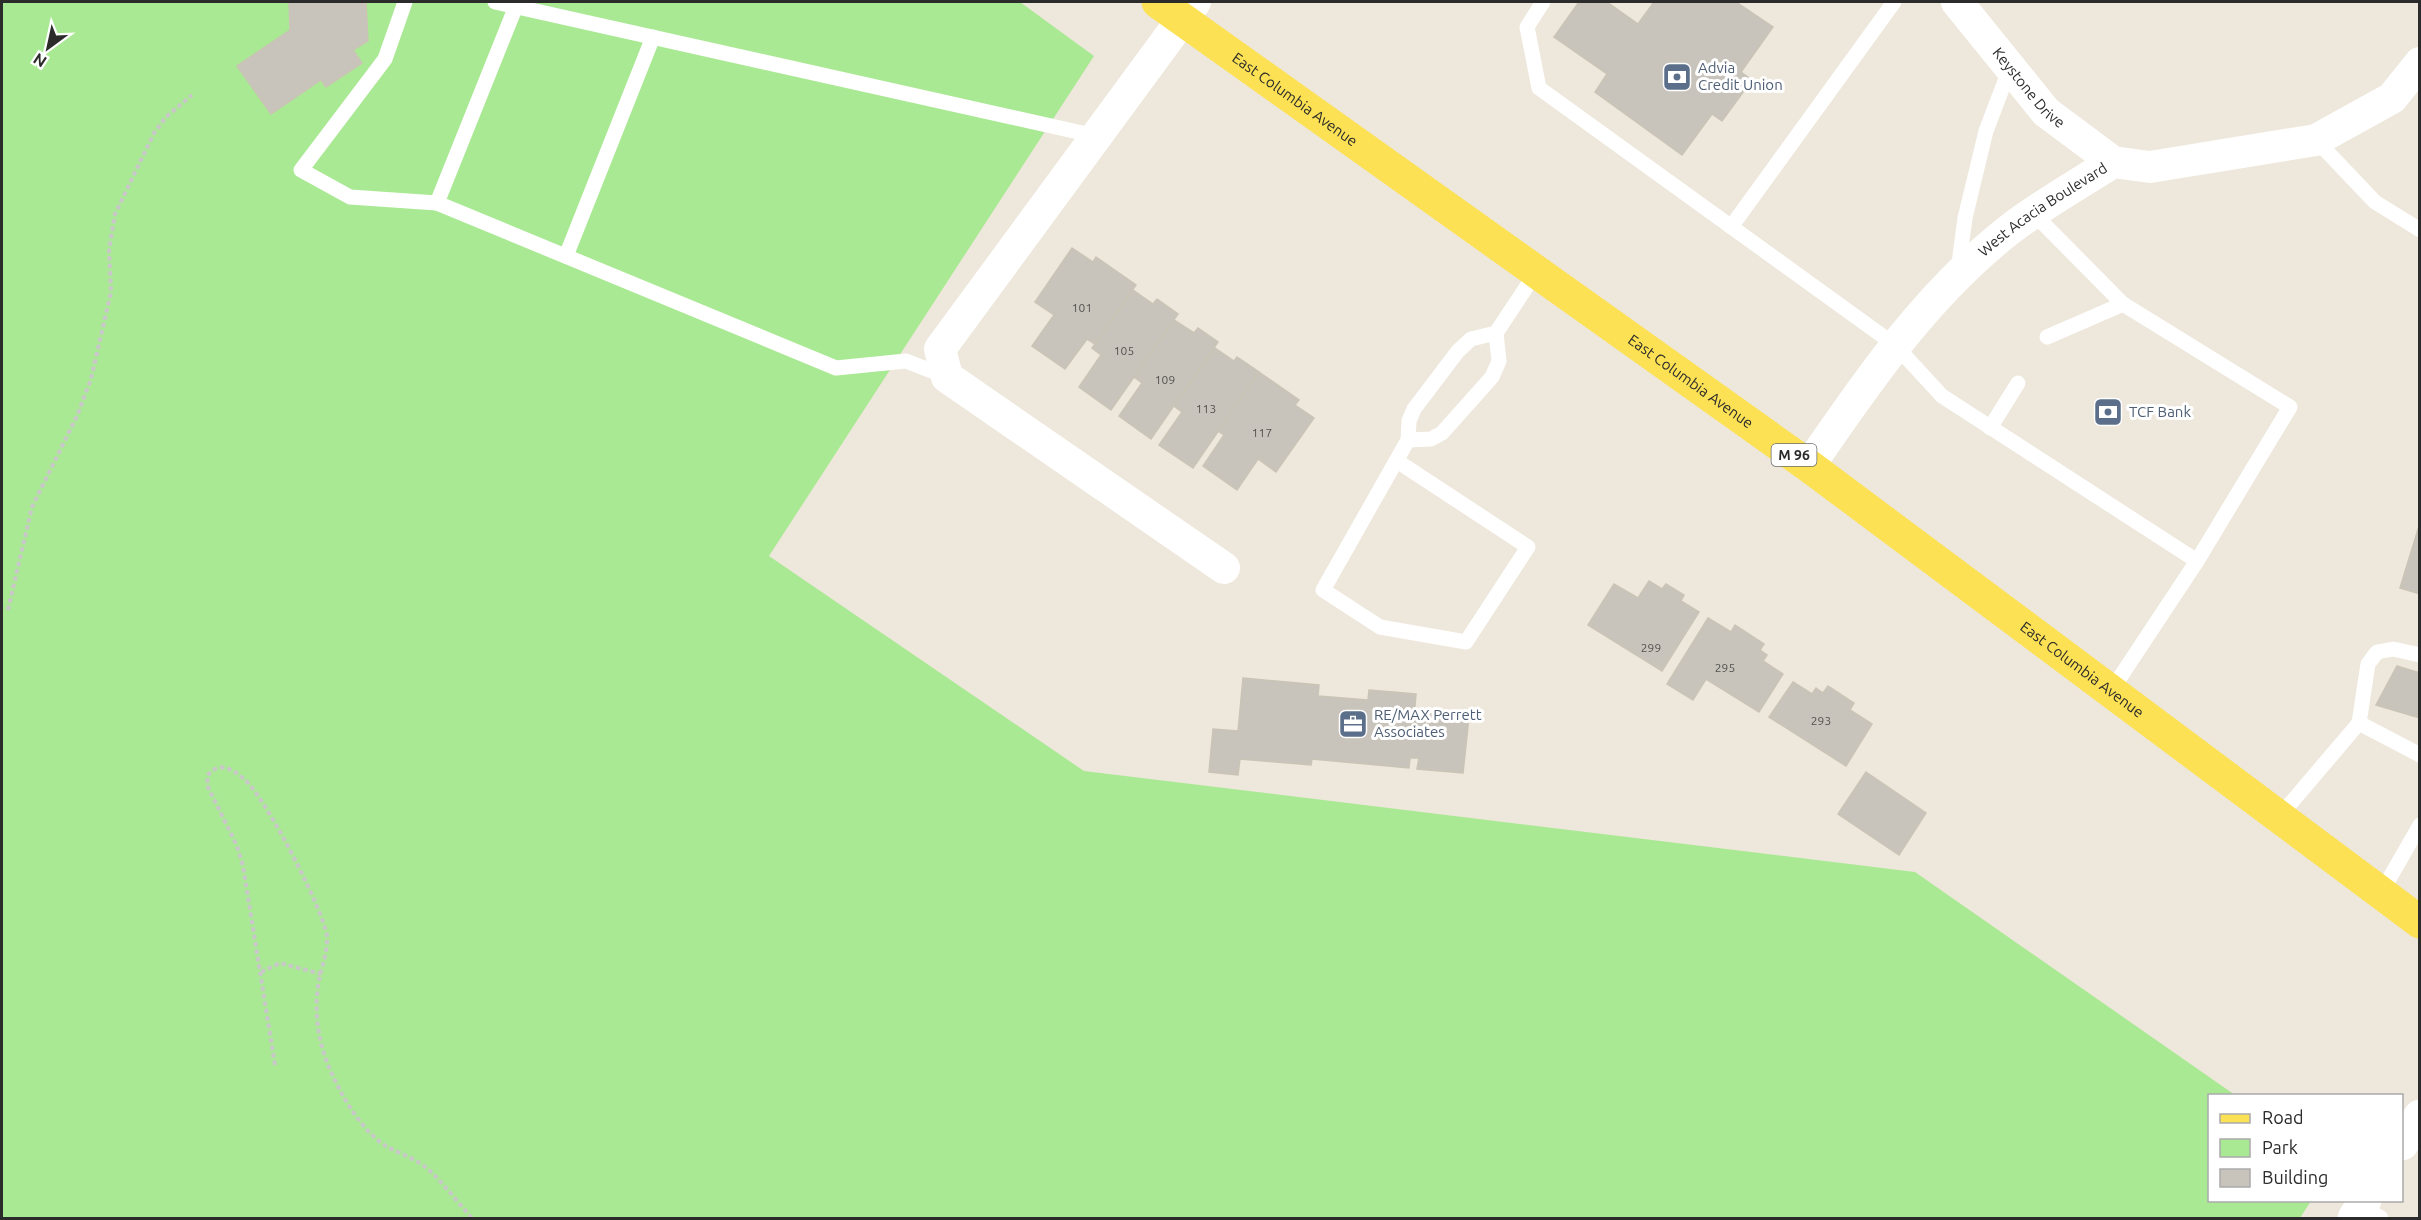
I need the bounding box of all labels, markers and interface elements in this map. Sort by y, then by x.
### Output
north arrow [18,18,78,78]
street label: Keystone Drive [1989,44,2068,131]
street label: East Columbia Avenue [1229,49,1361,149]
text: N [30,50,50,71]
place label: Advia Credit Union [1698,59,1783,93]
bank icon: Advia Credit Union [1661,61,1693,93]
street label: West Acacia Boulevard [1975,159,2110,260]
house number: 101 [1072,301,1092,314]
street label: East Columbia Avenue [1625,331,1757,432]
house number: 105 [1114,344,1134,357]
house number: 109 [1155,373,1175,386]
bank icon: TCF Bank [2092,396,2124,428]
house number: 113 [1196,402,1216,415]
place label: TCF Bank [2129,403,2191,420]
house number: 117 [1252,426,1272,439]
road number: M 96 [1772,444,1816,466]
street label: East Columbia Avenue [2017,618,2147,721]
house number: 299 [1641,641,1661,654]
house number: 295 [1715,661,1735,674]
place label: RE/MAX Perrett Associates [1374,706,1482,740]
office icon: RE/MAX Perrett Associates [1337,708,1369,740]
house number: 293 [1811,714,1831,727]
legend [2208,1094,2403,1202]
text: Road [2262,1107,2304,1127]
text: Park [2262,1137,2298,1157]
text: Building [2262,1167,2328,1187]

